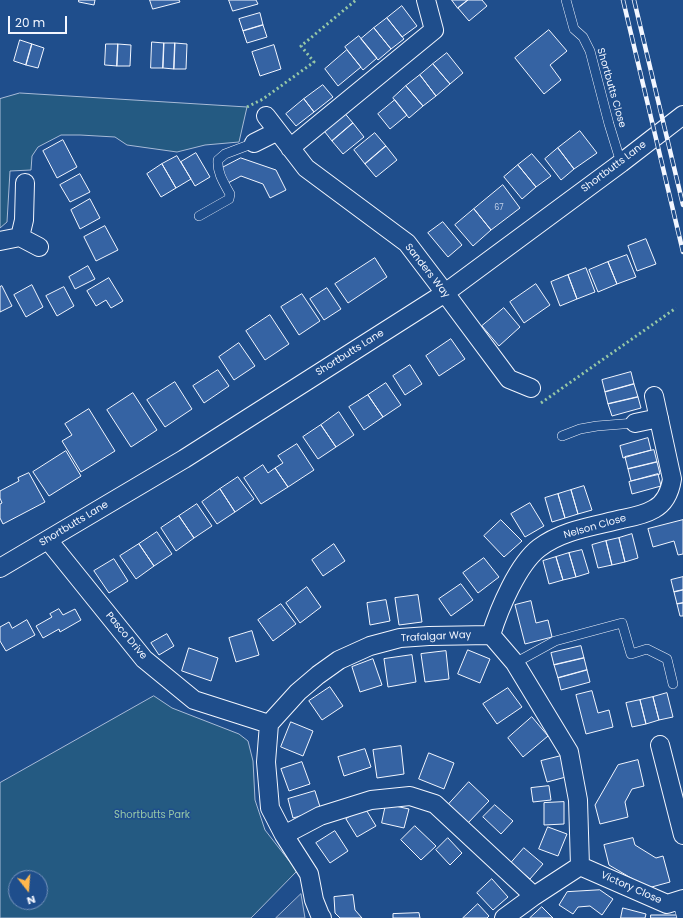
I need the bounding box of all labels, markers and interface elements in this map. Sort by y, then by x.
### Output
scale bar [10,8,69,34]
text: 20 m [15,14,45,31]
street label: Shortbutts Close [594,47,628,129]
street label: Shortbutts Lane [579,139,649,195]
house number: 67 [494,203,504,213]
street label: Sanders Way [402,241,452,301]
street label: Shortbutts Lane [314,327,386,379]
street label: Shortbutts Lane [37,499,111,549]
street label: Nelson Close [562,512,628,542]
street label: Pasco Drive [103,610,149,662]
street label: Trafalgar Way [400,629,472,645]
park label: Shortbutts Park [114,809,190,821]
street label: Victory Close [599,869,663,907]
north arrow [8,870,48,910]
text: N [25,892,38,909]

